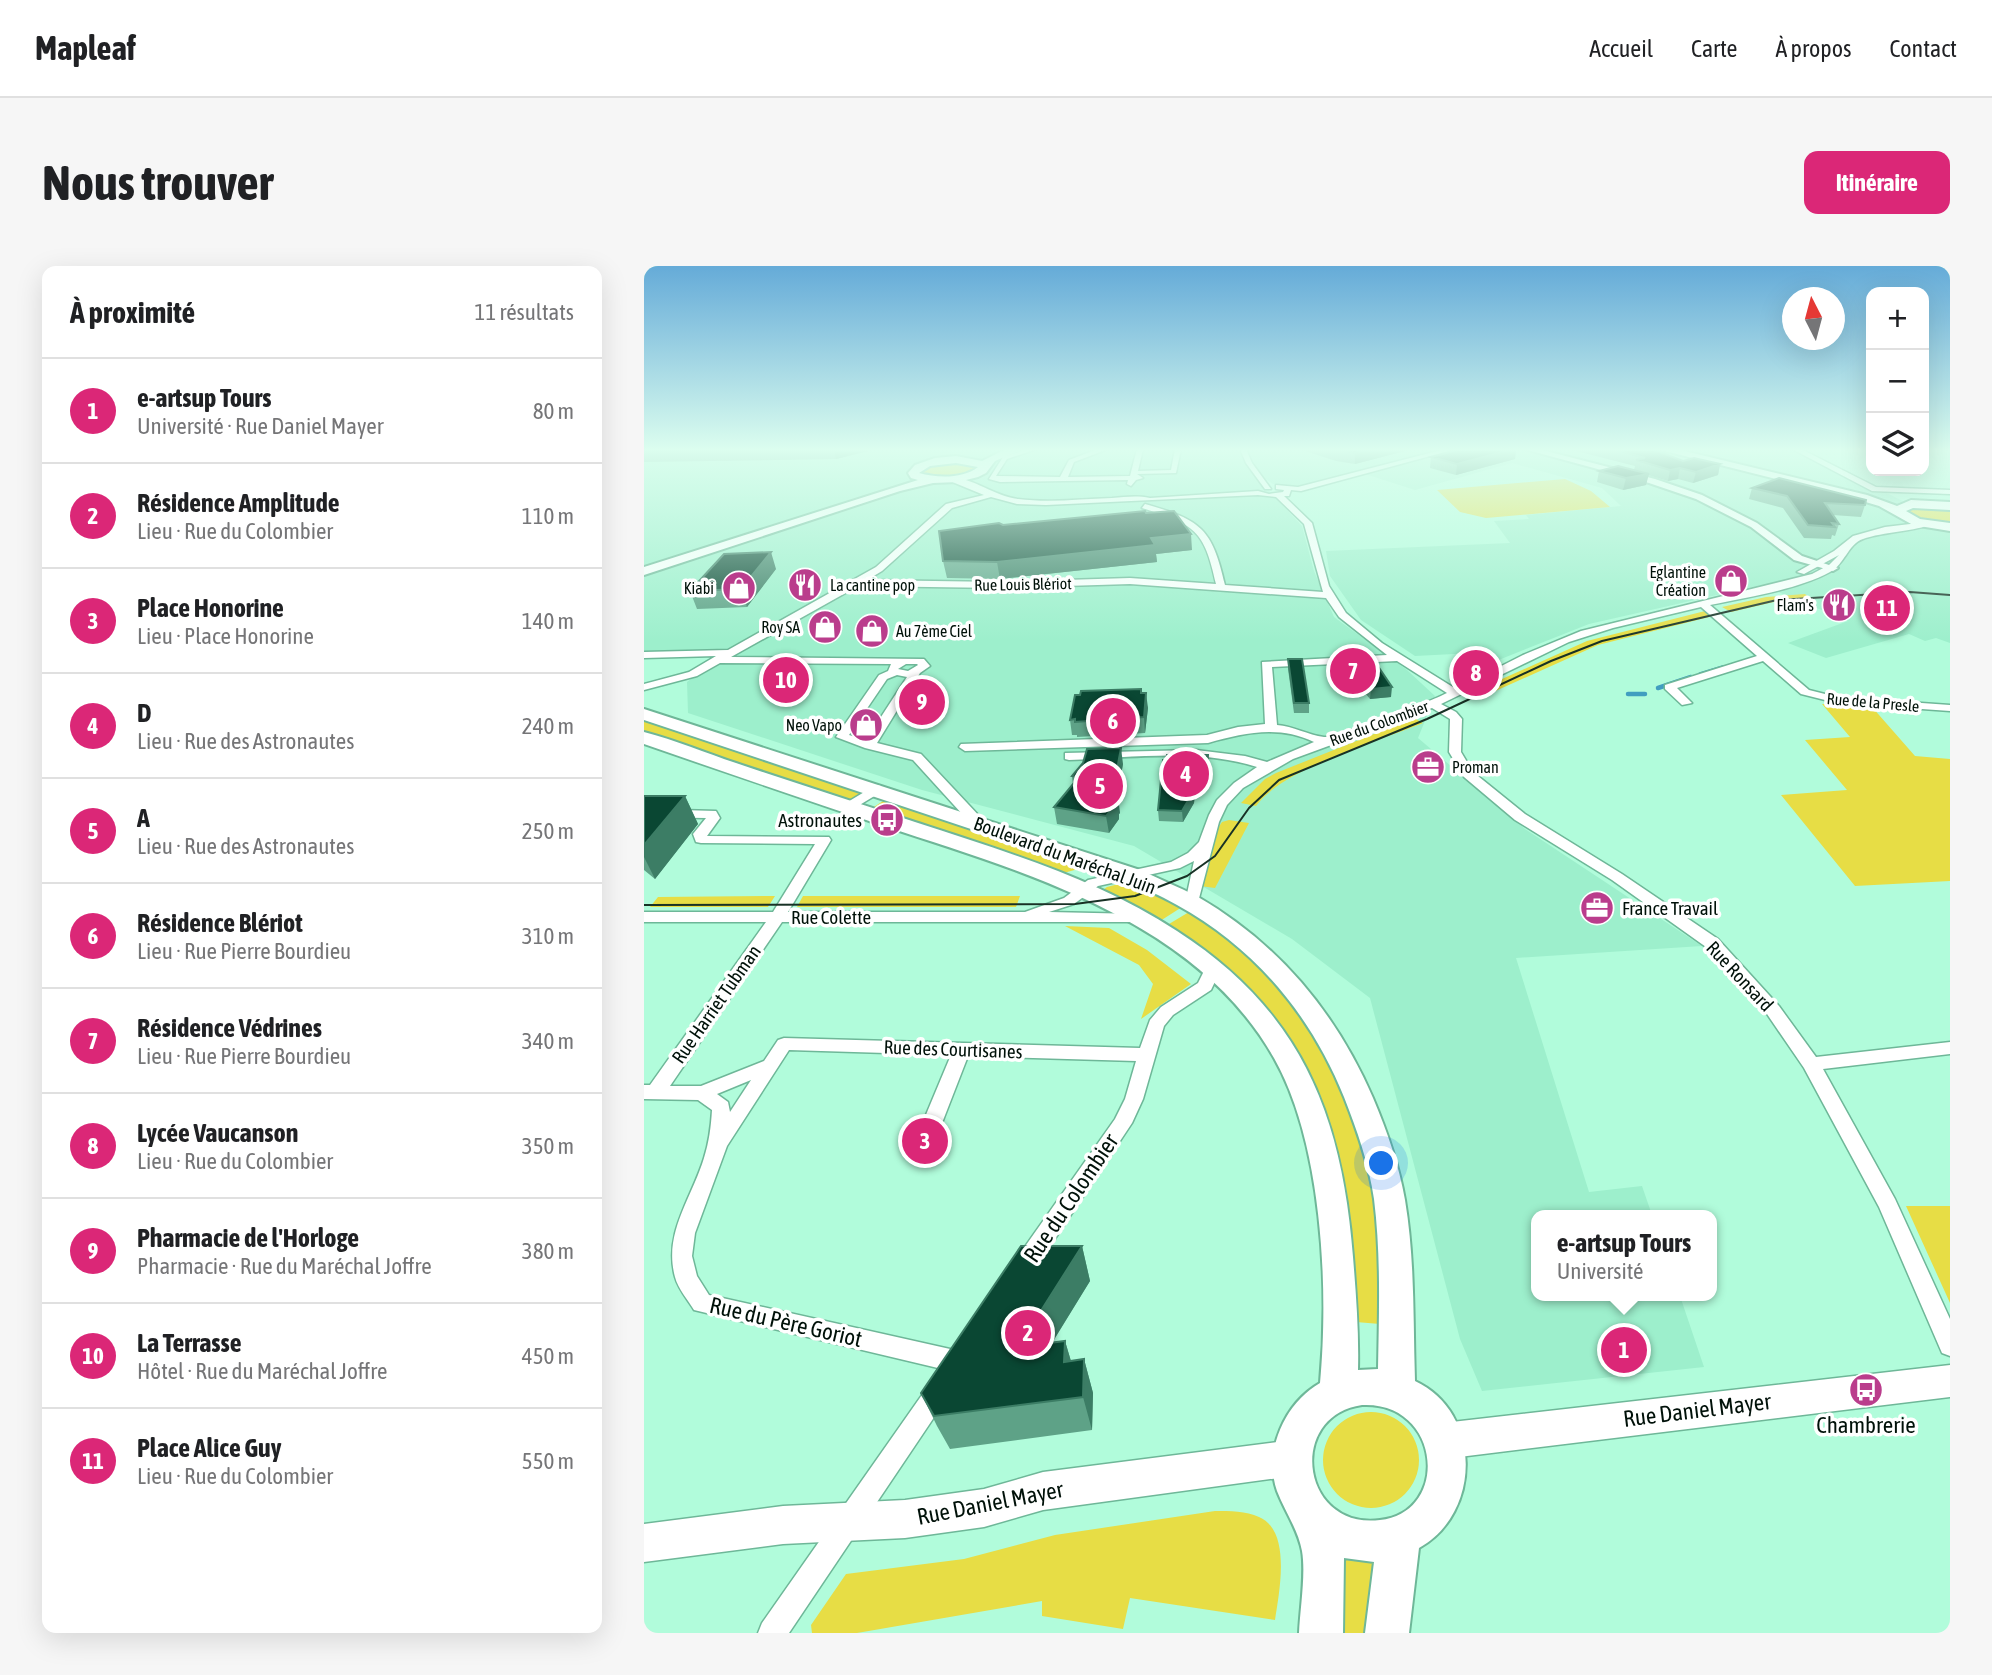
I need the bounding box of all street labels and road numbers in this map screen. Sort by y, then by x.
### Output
street label: Rue Louis Blériot [974,574,1072,594]
street label: Rue de la Presle [1826,689,1920,715]
street label: Rue du Colombier [1327,697,1431,749]
street label: Boulevard du Maréchal Juin [971,812,1159,898]
street label: Rue Colette [791,906,871,928]
street label: Rue Ronsard [1702,936,1778,1016]
street label: Rue Harriet Tubman [667,941,765,1067]
street label: Rue des Courtisanes [883,1036,1023,1062]
street label: Rue du Colombier [1019,1128,1124,1267]
street label: Rue du Père Goriot [707,1292,865,1352]
street label: Rue Daniel Mayer [1622,1388,1773,1432]
street label: Rue Daniel Mayer [915,1476,1067,1530]

